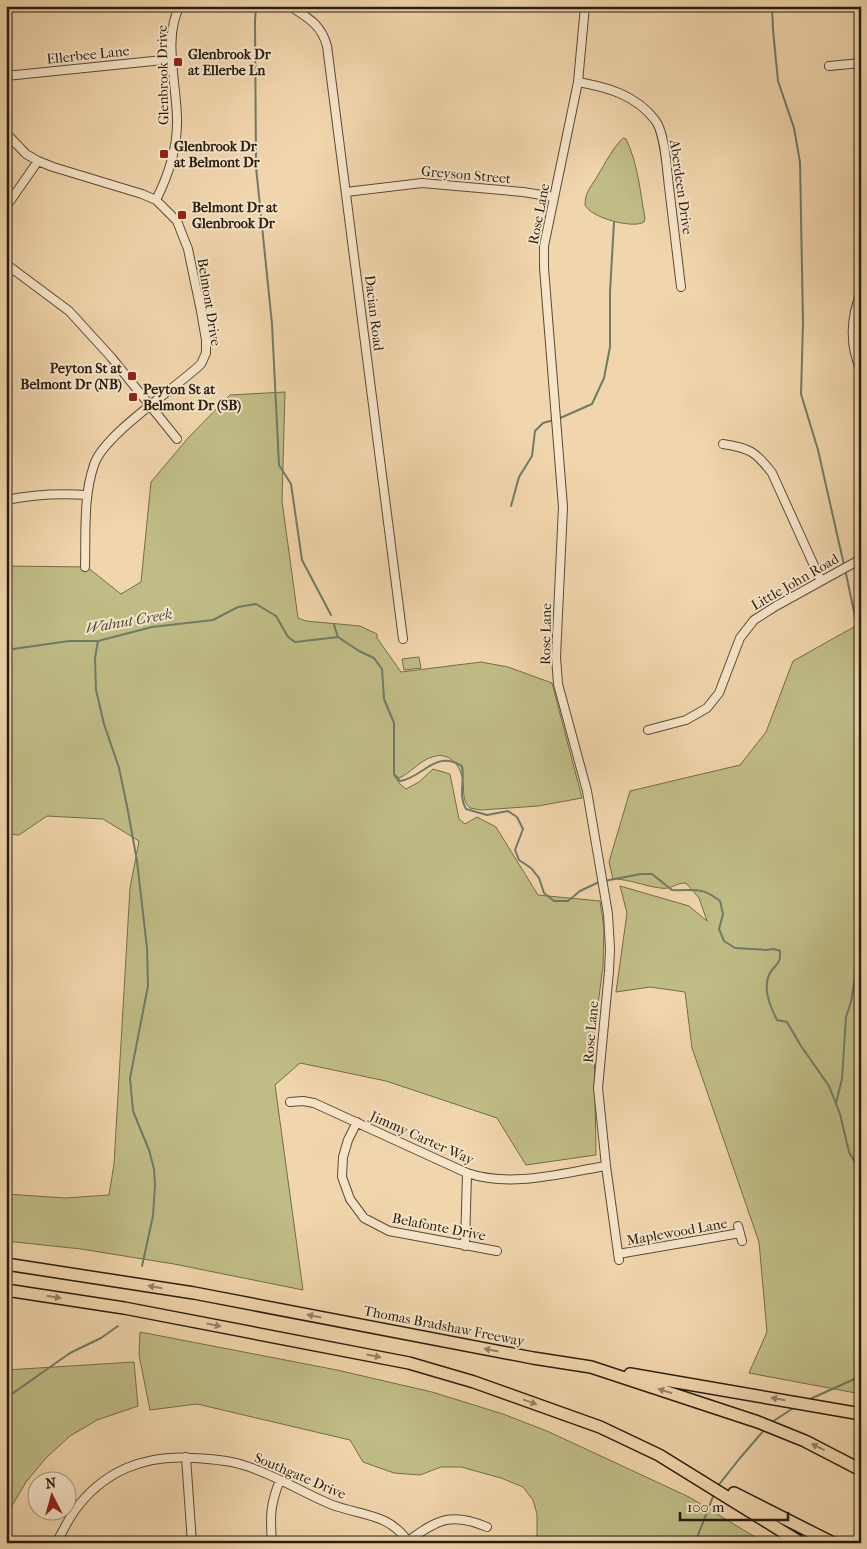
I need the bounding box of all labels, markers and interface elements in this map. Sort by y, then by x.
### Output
street label: Glenbrook Drive [154,25,172,125]
street label: Ellerbee Lane [46,42,130,68]
place label: Glenbrook Dr at Ellerbe Ln [188,46,272,79]
marker: Glenbrook Dr at Ellerbe Ln [172,56,184,68]
street label: Aberdeen Drive [666,137,696,236]
place label: Glenbrook Dr at Belmont Dr [174,138,261,171]
marker: Glenbrook Dr at Belmont Dr [158,148,170,160]
street label: Greyson Street [420,163,512,187]
street label: Rose Lane [525,182,553,246]
place label: Belmont Dr at Glenbrook Dr [192,199,279,232]
marker: Belmont Dr at Glenbrook Dr [176,209,188,221]
street label: Belmont Drive [194,257,224,347]
street label: Dacian Road [361,274,387,352]
place label: Peyton St at Belmont Dr (NB) [20,360,123,393]
marker: Peyton St at Belmont Dr (NB) [126,370,138,382]
place label: Peyton St at Belmont Dr (SB) [143,381,241,414]
marker: Peyton St at Belmont Dr (SB) [127,391,139,403]
street label: Little John Road [748,550,842,614]
street label: Rose Lane [537,603,555,665]
water label: Walnut Creek [84,604,174,637]
street label: Rose Lane [580,1000,602,1064]
street label: Jimmy Carter Way [367,1107,477,1169]
street label: Belafonte Drive [391,1210,487,1244]
street label: Maplewood Lane [625,1215,729,1249]
one-way arrow [146,1282,162,1290]
one-way arrow [47,1293,63,1301]
street label: Thomas Bradshaw Freeway [362,1302,526,1350]
one-way arrow [306,1312,322,1320]
one-way arrow [207,1321,222,1329]
one-way arrow [484,1346,499,1354]
one-way arrow [366,1352,382,1360]
one-way arrow [658,1387,673,1395]
one-way arrow [770,1395,786,1403]
one-way arrow [522,1399,537,1406]
one-way arrow [811,1443,825,1451]
street label: Southgate Drive [252,1449,349,1503]
north arrow [28,1472,78,1522]
text: N [45,1475,57,1493]
scale bar [680,1489,787,1521]
text: 100 m [687,1498,725,1516]

